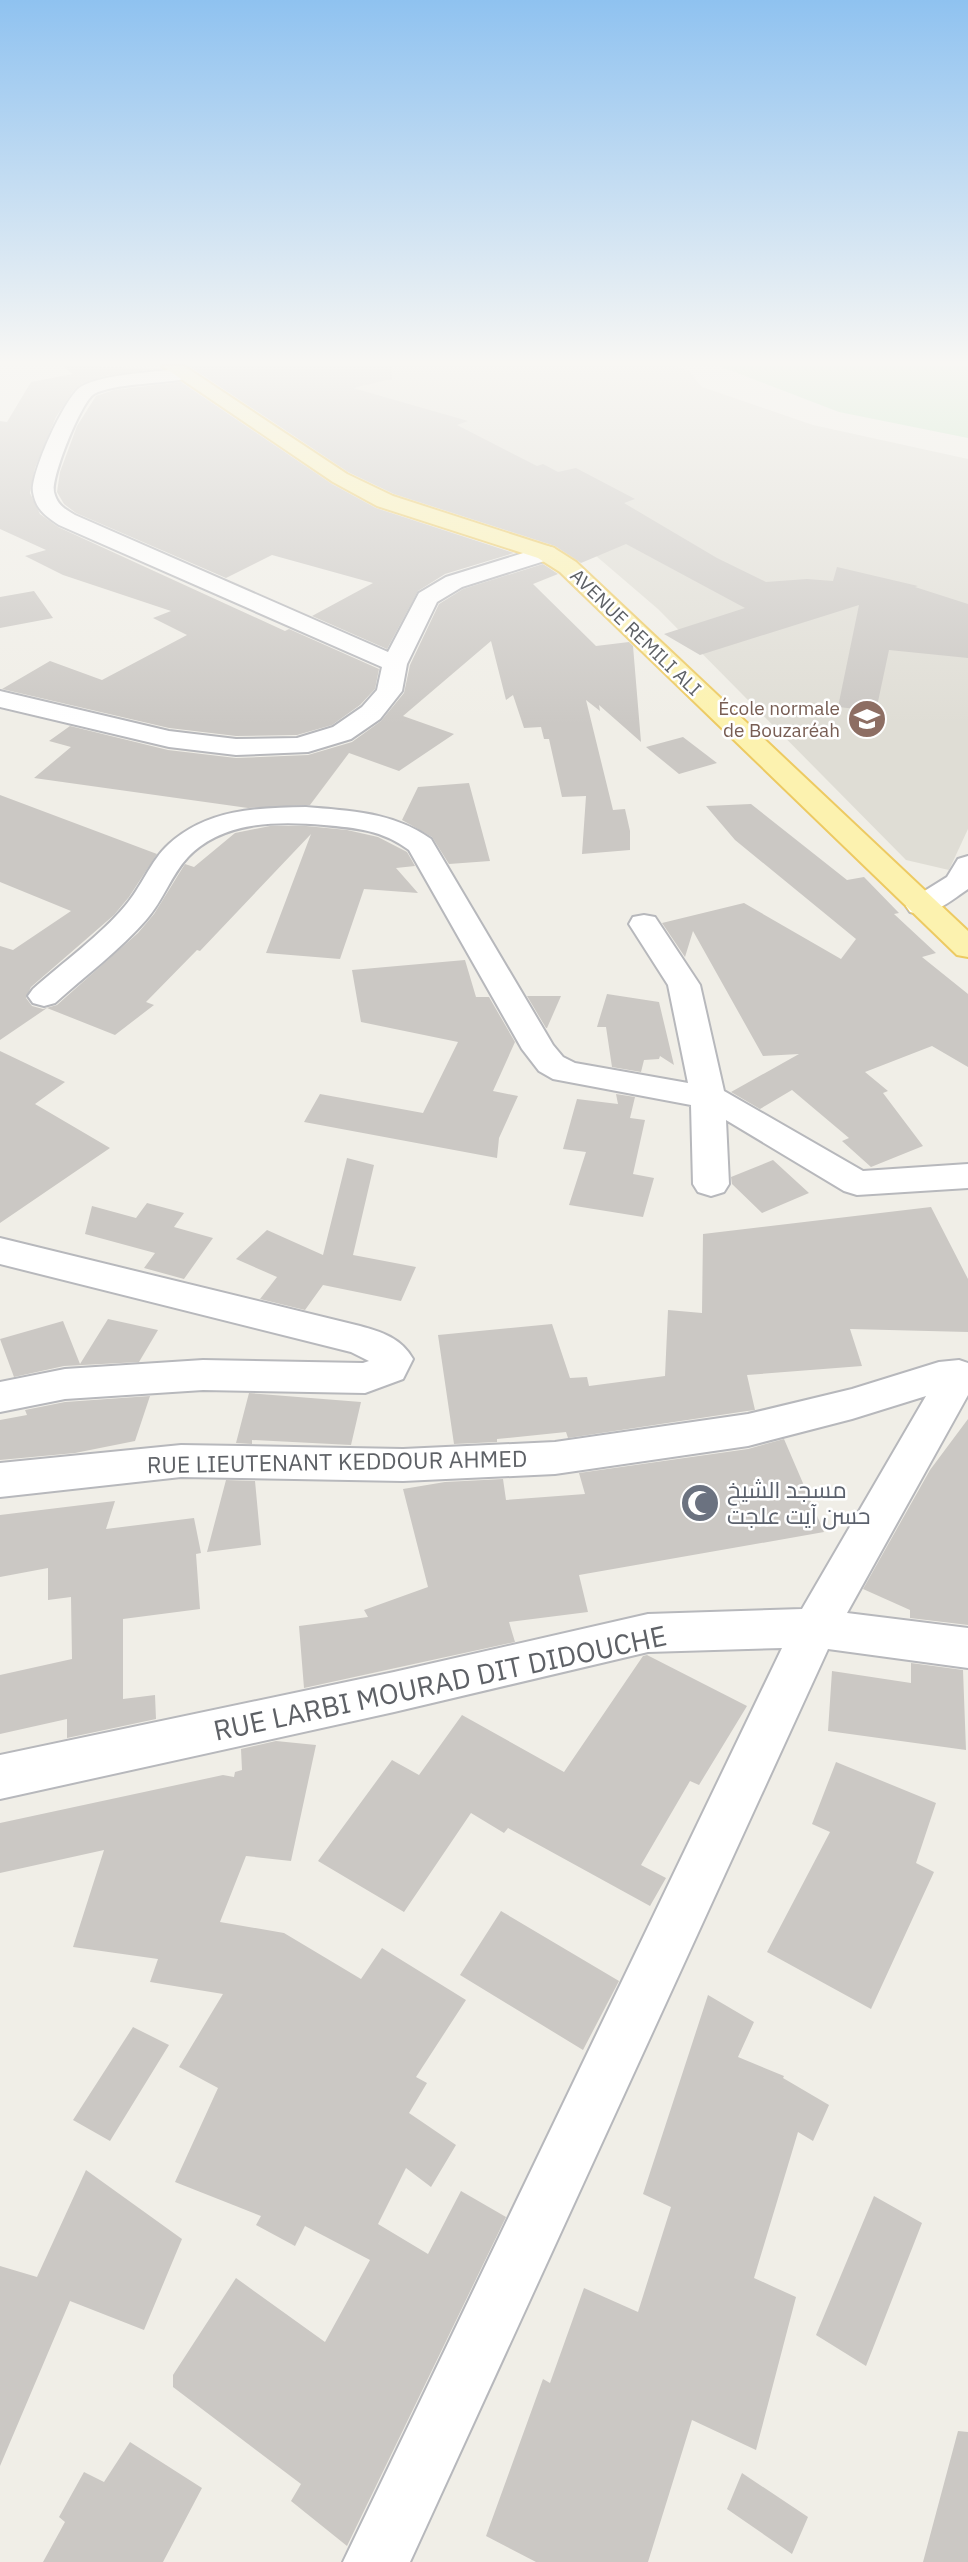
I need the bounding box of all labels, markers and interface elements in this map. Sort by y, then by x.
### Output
street label: AVENUE REMILI ALI [565,563,707,701]
place label: École normale de Bouzaréah [718,696,840,742]
school or university icon: École normale de Bouzaréah [846,698,888,740]
street label: RUE LIEUTENANT KEDDOUR AHMED [147,1443,527,1479]
place label: مسجد الشيخ حسن آيت علجت [727,1474,871,1530]
mosque icon: مسجد الشيخ حسن آيت علجت [679,1482,721,1524]
street label: RUE LARBI MOURAD DIT DIDOUCHE [210,1616,670,1749]

